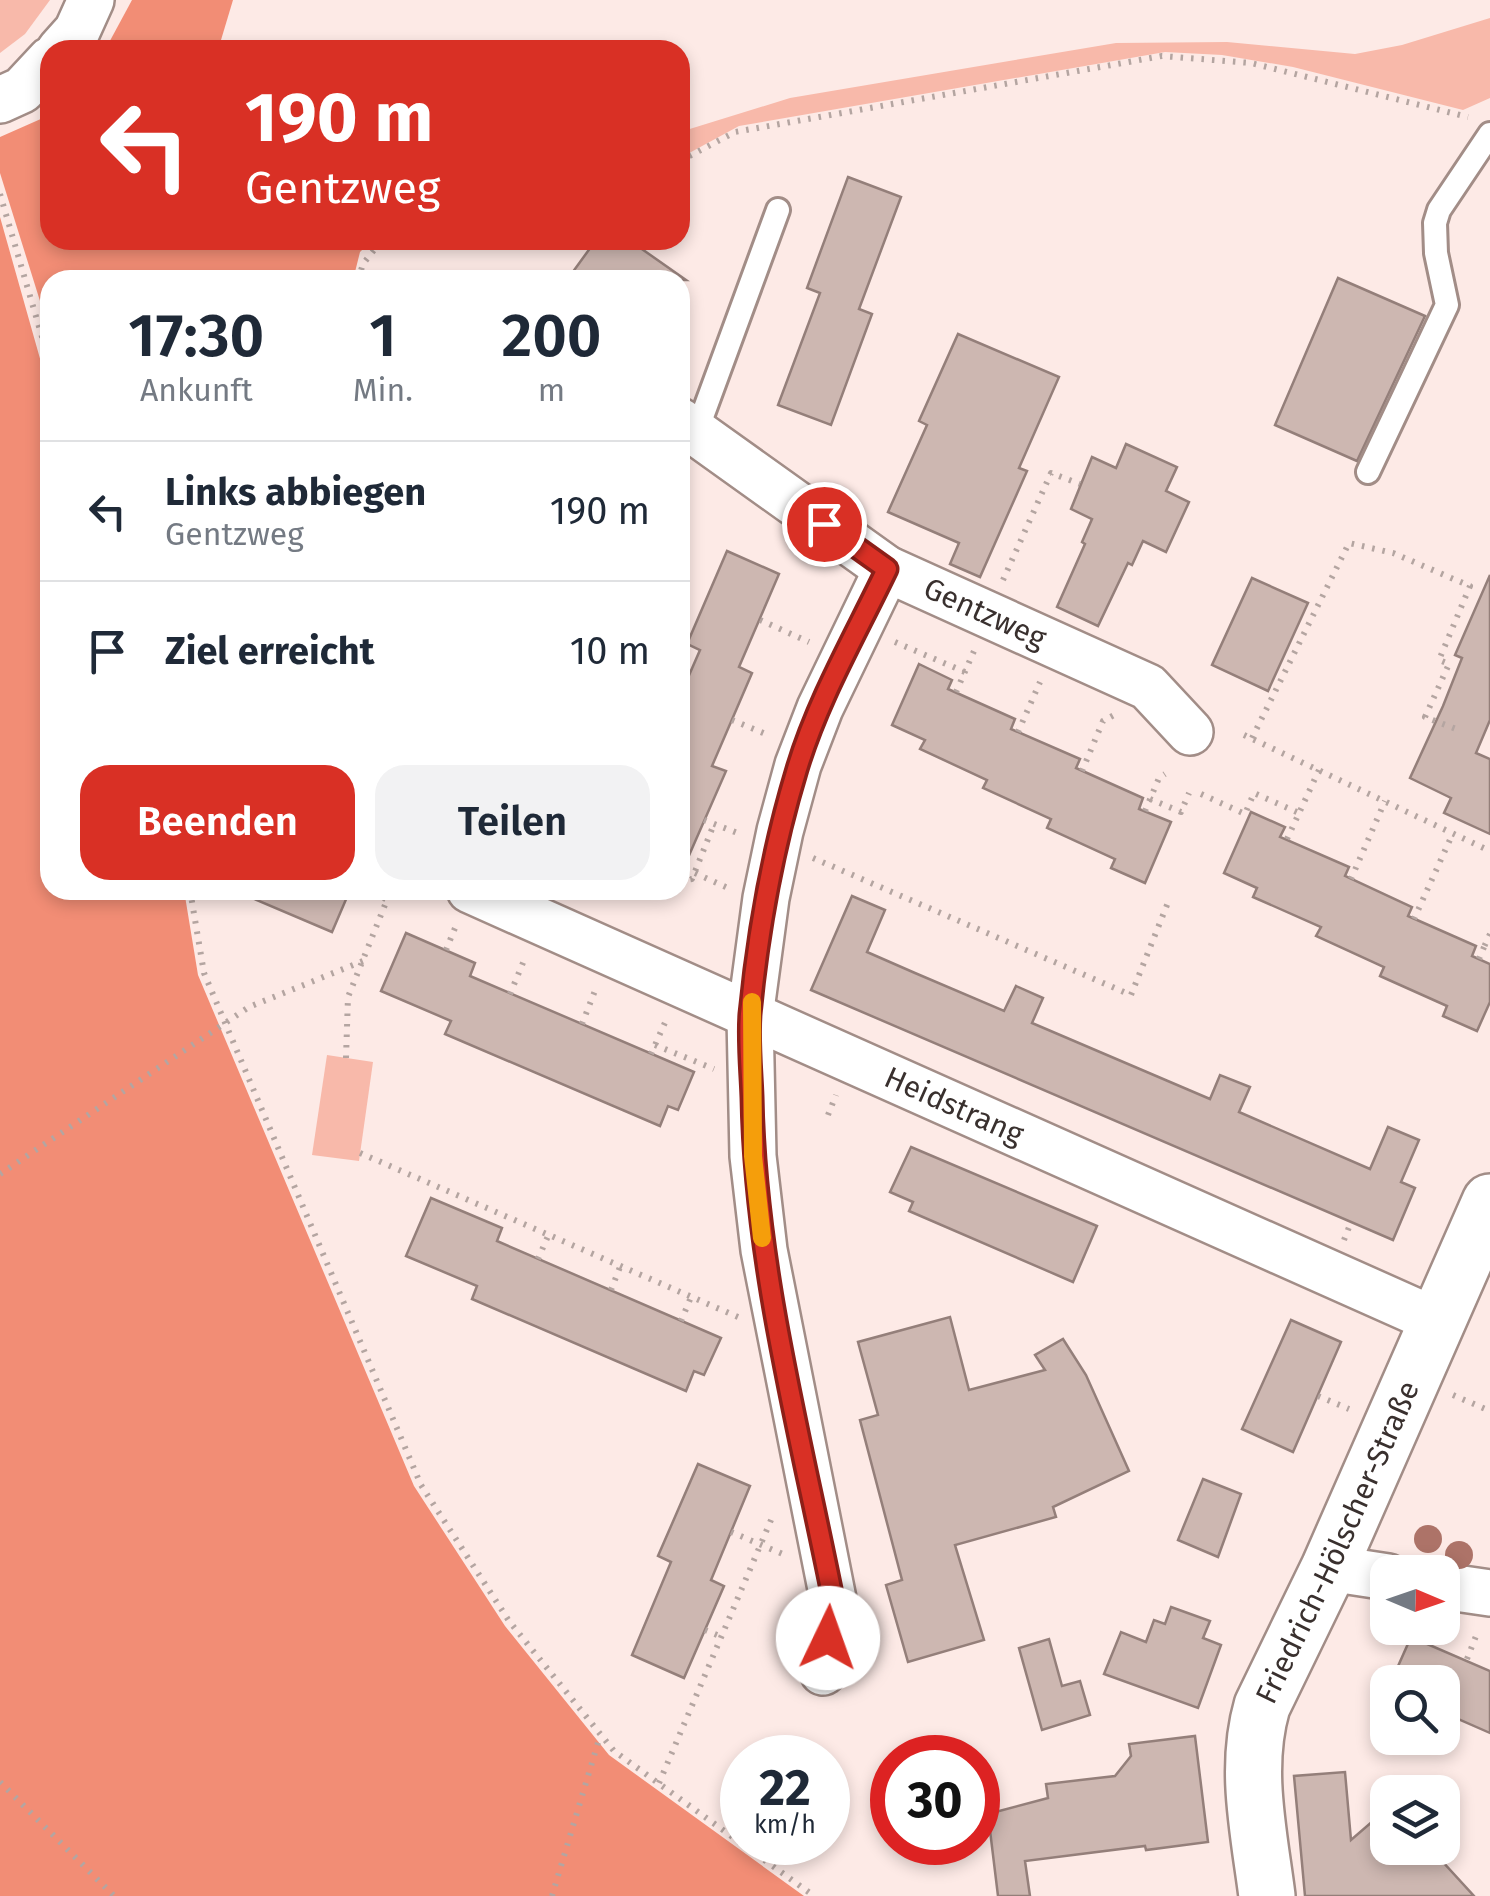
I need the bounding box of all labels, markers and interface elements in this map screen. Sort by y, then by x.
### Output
text: 190 m [245,76,433,160]
icon: left [80,80,210,210]
text: Gentzweg [245,161,440,215]
text: 17:30 [128,300,264,372]
text: 1 [369,300,397,372]
text: 200 [501,300,602,372]
text: Ankunft [140,371,253,409]
text: Min. [353,371,413,409]
text: m [538,371,565,409]
text: Links abbiegen [165,469,426,515]
pin [782,482,867,567]
icon: left [80,484,135,539]
text: 190 m [550,488,650,534]
icon: arrive [797,497,852,552]
text: Gentzweg [165,515,304,553]
street label: Gentzweg [918,570,1052,657]
icon: arrive [80,624,135,679]
text: Ziel erreicht [165,628,374,674]
text: 10 m [570,628,650,674]
button: Beenden [80,765,355,880]
button: Teilen [375,765,650,880]
street label: Heidstrang [879,1059,1029,1153]
street label: Friedrich-Hölscher-Straße [1248,1375,1427,1709]
north arrow [1370,1555,1460,1645]
map controls [1370,1555,1460,1865]
position arrow [776,1586,880,1690]
button: search [1370,1665,1460,1755]
speed limit sign: 30 [870,1735,1000,1865]
text: 22 [759,1758,811,1818]
button: layers [1370,1775,1460,1865]
text: km/h [754,1810,816,1840]

